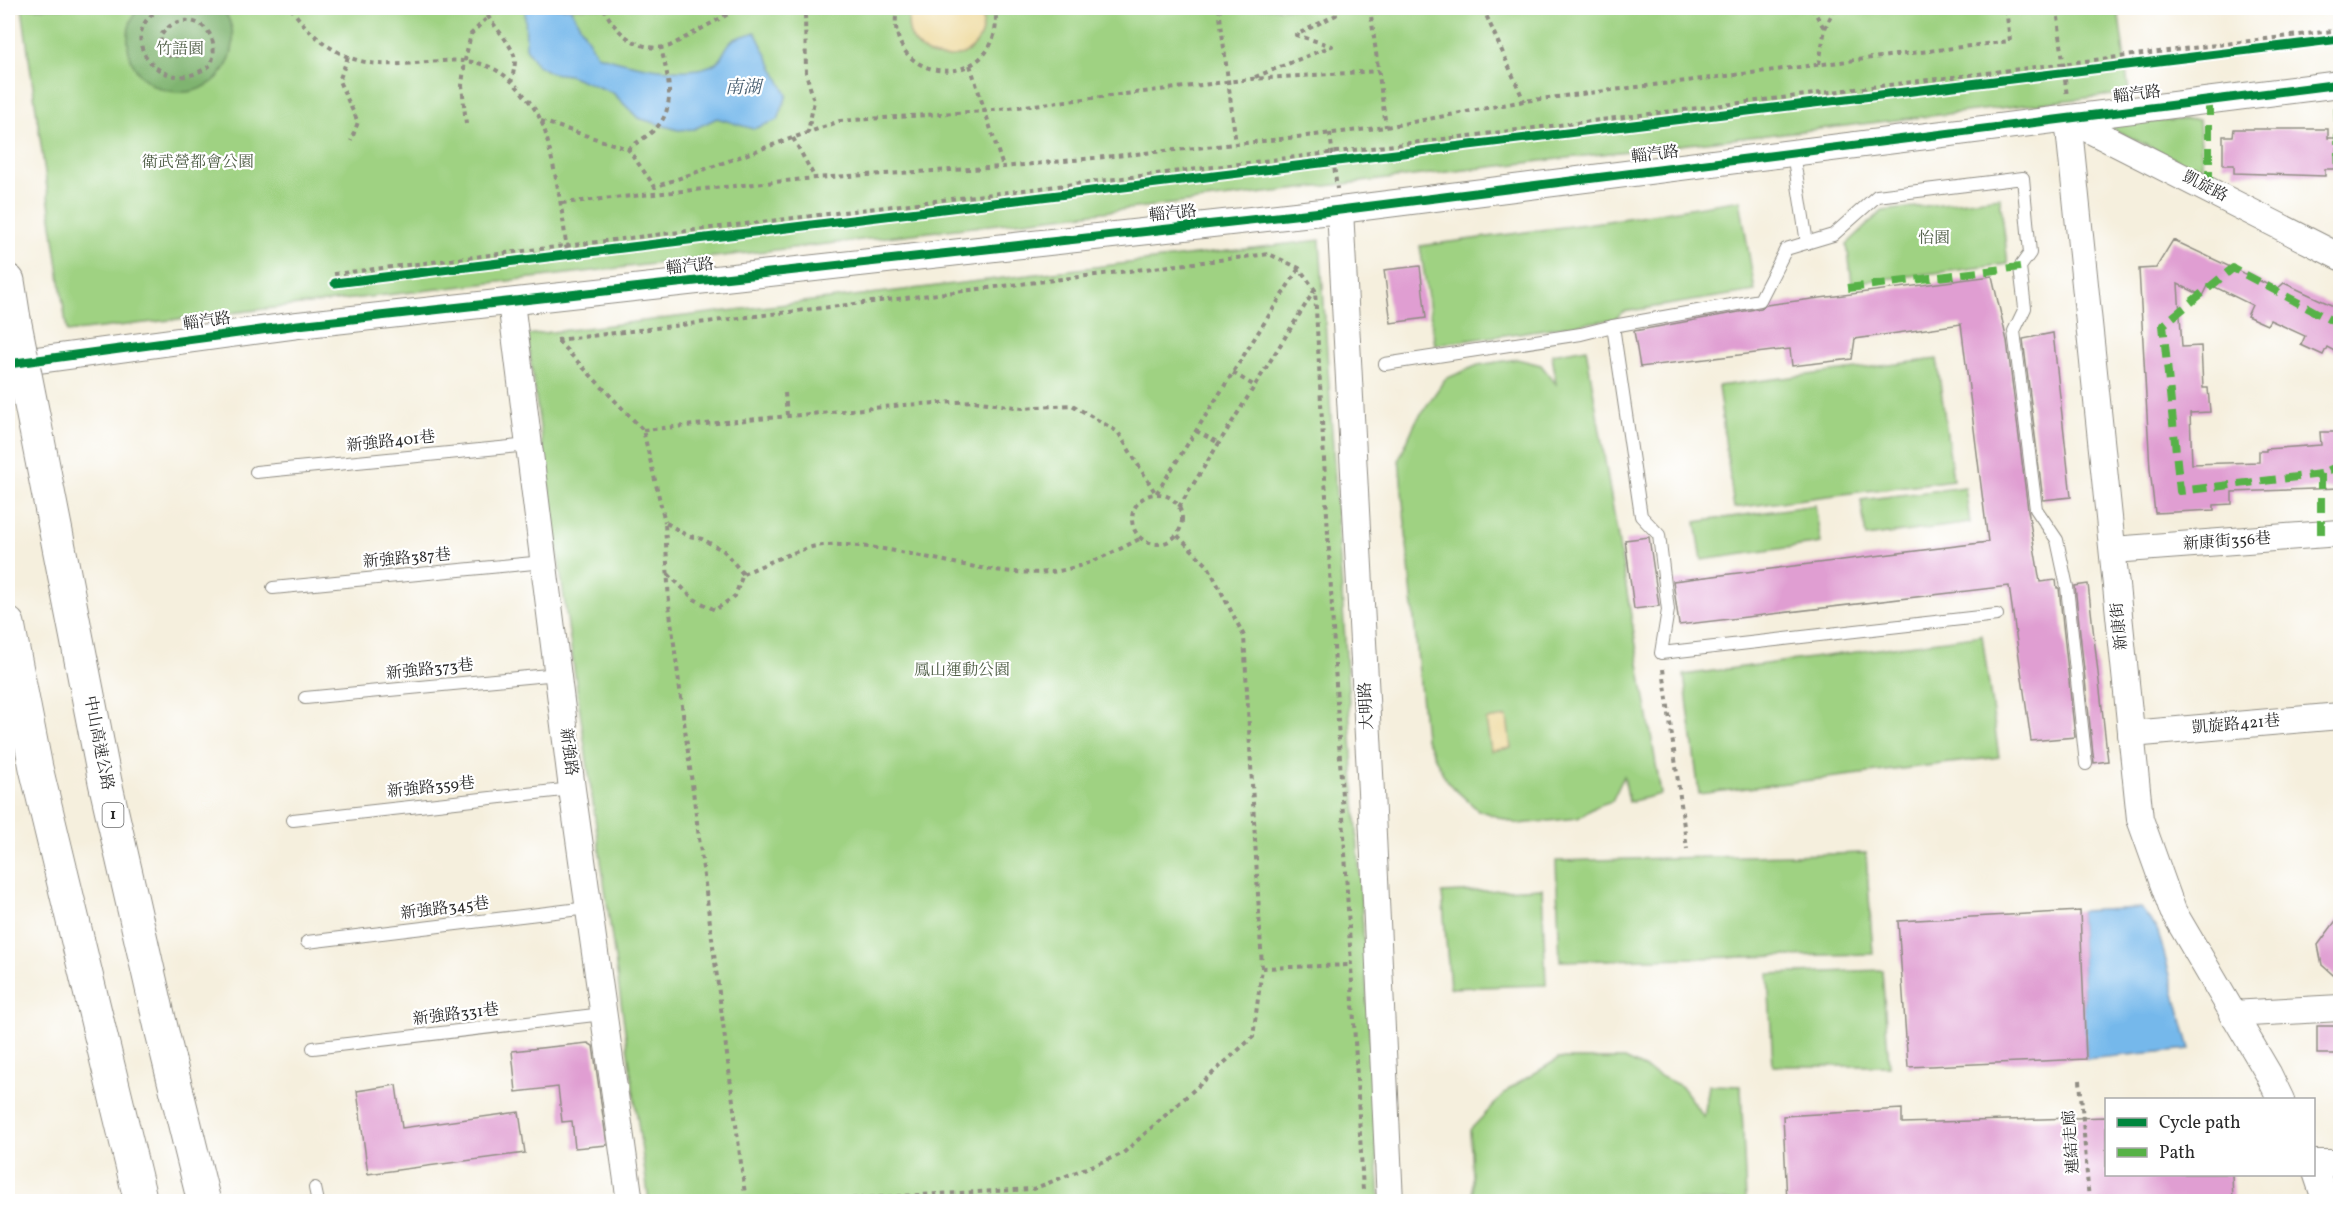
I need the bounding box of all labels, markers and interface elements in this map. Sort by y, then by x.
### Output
park label: 竹語園 [156,39,204,61]
water label: 南湖 [725,76,764,101]
street label: 輜汽路 [2112,81,2162,109]
street label: 輜汽路 [1630,141,1680,169]
park label: 衛武營都會公園 [142,152,254,174]
street label: 凱旋路 [2179,166,2231,208]
street label: 輜汽路 [1148,201,1198,227]
park label: 怡園 [1918,228,1950,250]
street label: 輜汽路 [665,254,715,280]
street label: 輜汽路 [182,308,232,336]
street label: 新強路401巷 [346,426,436,458]
street label: 新康街356巷 [2182,528,2272,556]
street label: 新強路387巷 [362,544,452,574]
street label: 新康街 [2107,601,2133,651]
street label: 新強路373巷 [385,654,475,686]
park label: 鳳山運動公園 [914,660,1010,682]
street label: 大明路 [1355,681,1379,731]
street label: 中山高速公路 [78,694,118,792]
street label: 凱旋路421巷 [2191,710,2281,740]
street label: 新強路 [554,727,582,777]
street label: 新強路359巷 [386,772,476,804]
road number: 1 [102,803,124,827]
street label: 新強路345巷 [399,893,491,925]
street label: 新強路331巷 [412,999,500,1031]
legend [2105,1098,2315,1176]
street label: 連結走廊 [2059,1109,2085,1175]
text: Cycle path [2159,1111,2241,1136]
text: Path [2159,1141,2195,1166]

